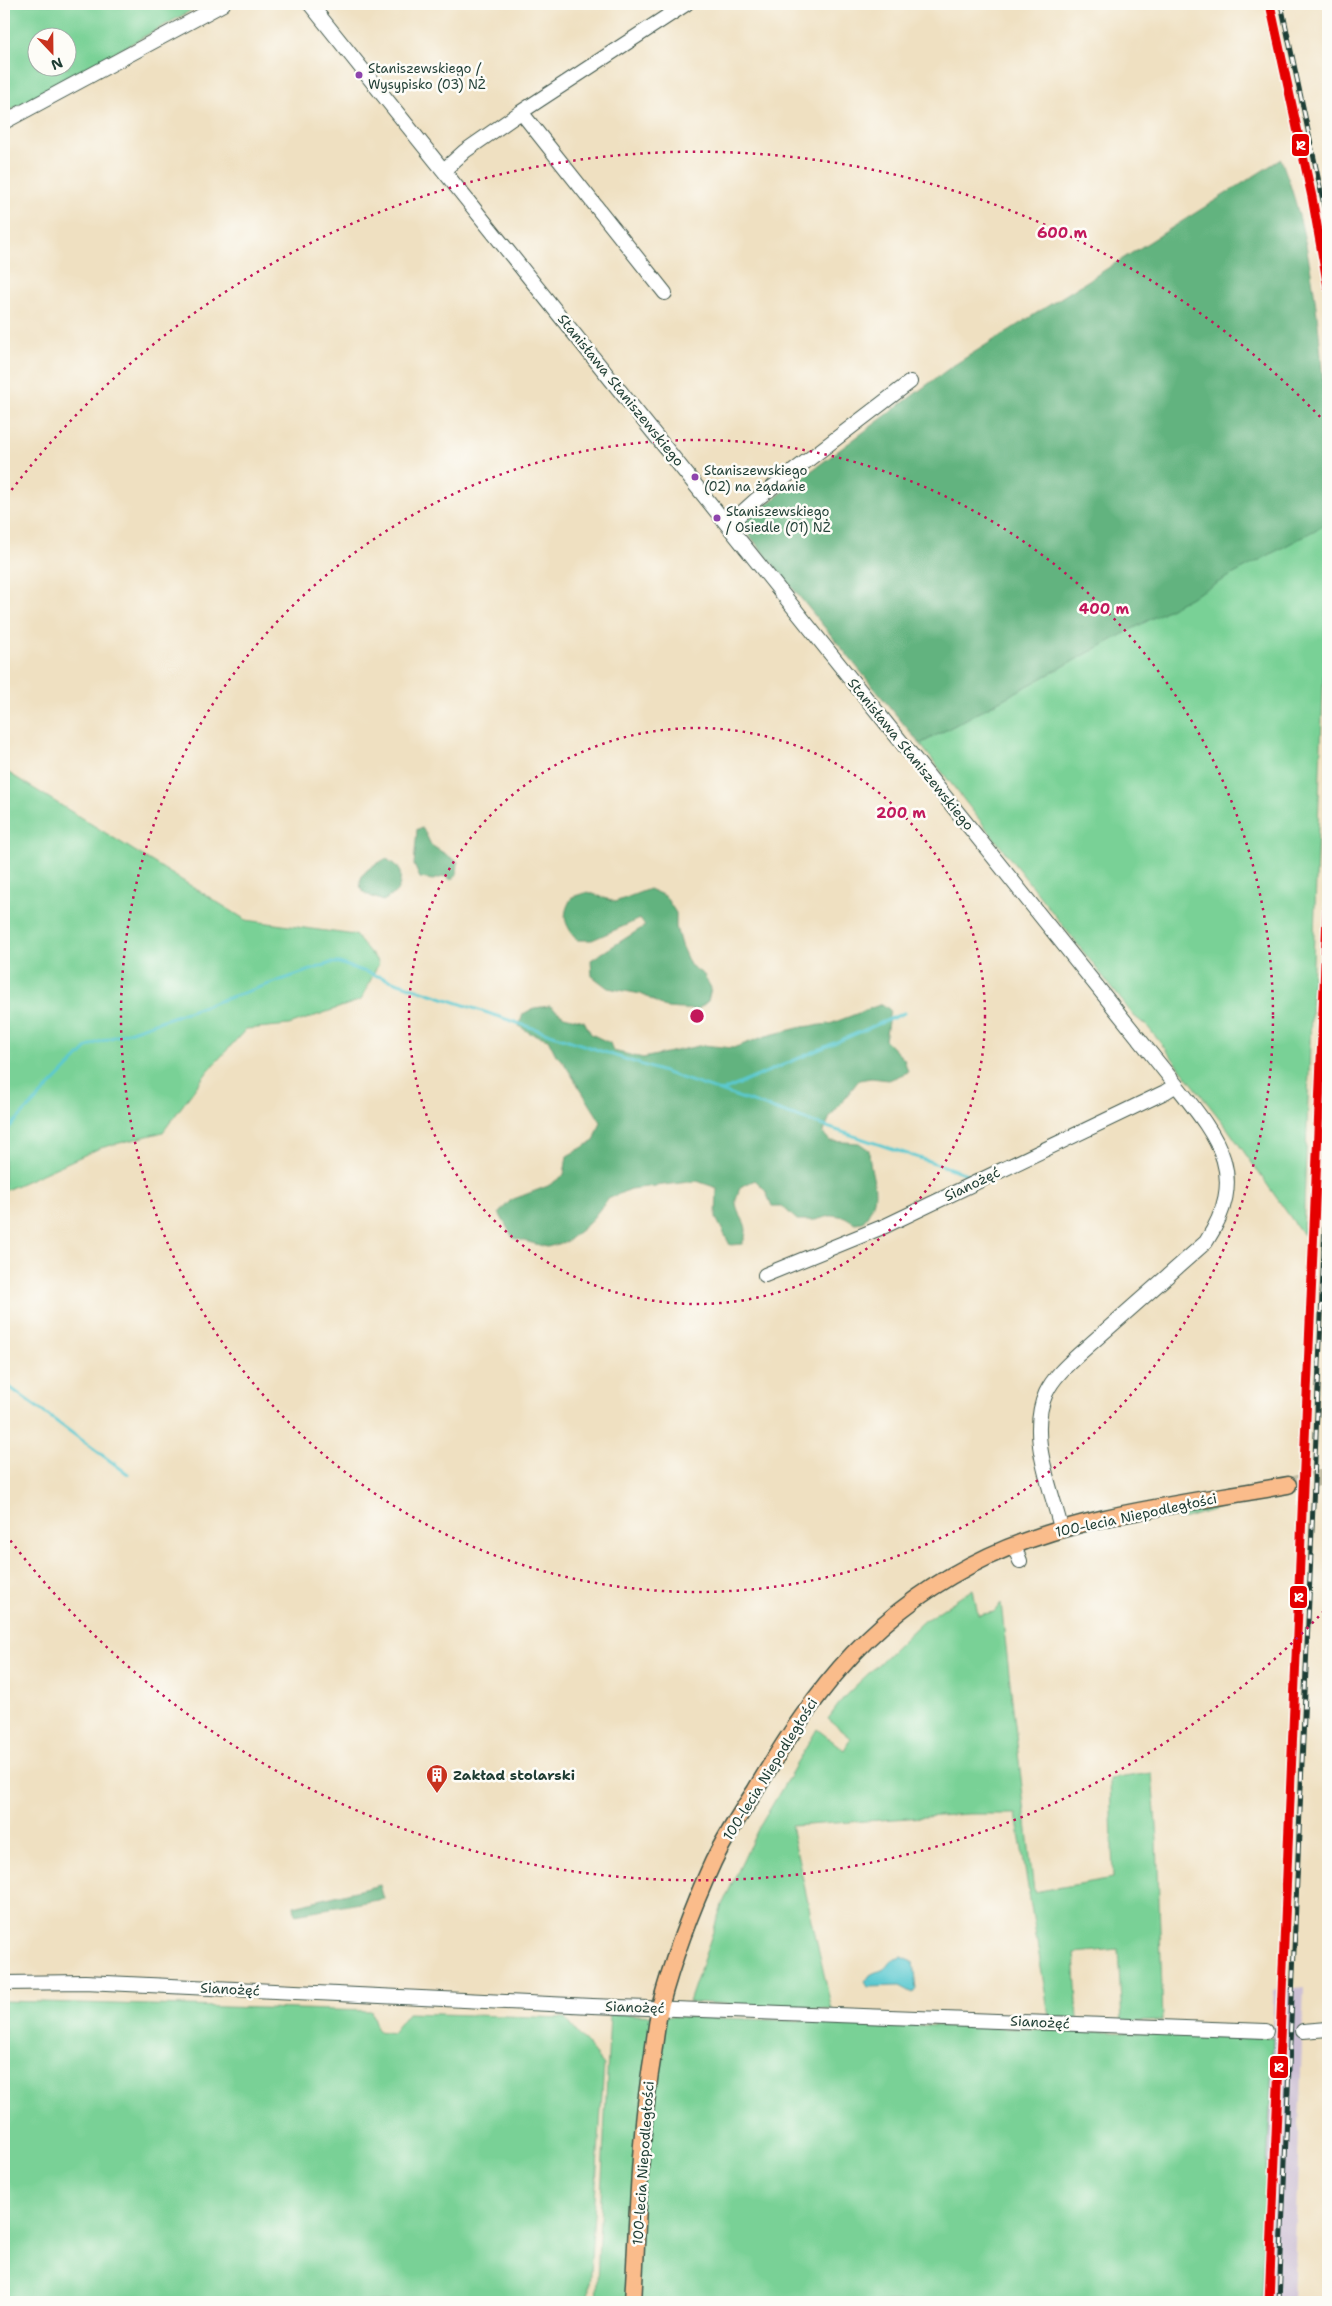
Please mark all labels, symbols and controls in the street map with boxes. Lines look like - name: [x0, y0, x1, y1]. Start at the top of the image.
- north arrow: [28, 28, 78, 78]
- text: N: [48, 54, 65, 74]
- place label: Staniszewskiego / Wysypisko (03) NŻ: [368, 60, 486, 93]
- marker: Staniszewskiego / Wysypisko (03) NŻ: [354, 70, 364, 80]
- line badge: R: [1291, 133, 1310, 157]
- text: R: [1296, 136, 1307, 154]
- text: 600 m: [1037, 223, 1087, 243]
- street label: Stanisława Staniszewskiego: [554, 310, 688, 470]
- place label: Staniszewskiego (02) na żądanie: [704, 462, 808, 495]
- marker: Staniszewskiego (02) na żądanie: [690, 472, 700, 482]
- place label: Staniszewskiego / Osiedle (01) NŻ: [726, 503, 831, 536]
- marker: Staniszewskiego / Osiedle (01) NŻ: [712, 513, 722, 523]
- text: 400 m: [1079, 599, 1129, 619]
- street label: Stanisława Staniszewskiego: [844, 674, 978, 834]
- text: 200 m: [876, 803, 926, 823]
- centre of rings: [688, 1007, 706, 1025]
- street label: Sianożęć: [941, 1163, 1003, 1205]
- street label: 100-lecia Niepodległości: [1054, 1489, 1218, 1541]
- line badge: R: [1289, 1585, 1308, 1609]
- text: R: [1294, 1588, 1305, 1606]
- street label: 100-lecia Niepodległości: [719, 1694, 821, 1844]
- building icon: Zakład stolarski: [425, 1763, 449, 1794]
- place label: Zakład stolarski: [453, 1766, 575, 1784]
- street label: Sianożęć: [200, 1978, 260, 2000]
- street label: Sianożęć: [605, 1997, 665, 2017]
- street label: Sianożęć: [1010, 2011, 1070, 2033]
- line badge: R: [1269, 2055, 1289, 2079]
- text: R: [1274, 2058, 1285, 2076]
- street label: 100-lecia Niepodległości: [628, 2080, 658, 2246]

